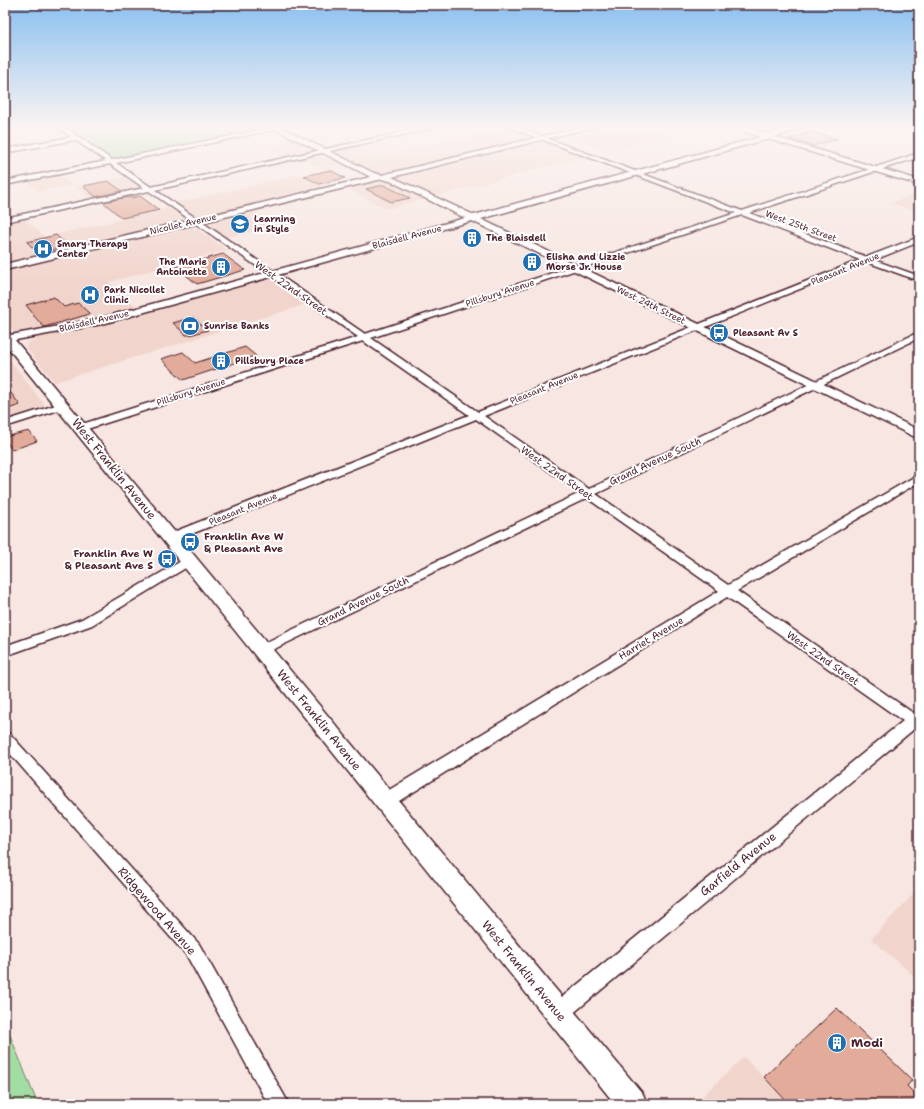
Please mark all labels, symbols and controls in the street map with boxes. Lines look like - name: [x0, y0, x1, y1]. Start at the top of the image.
- street label: West 25th Street: [764, 208, 838, 245]
- street label: Nicollet Avenue: [148, 210, 218, 238]
- school or university icon: Learning in Style: [229, 213, 251, 235]
- place label: Learning in Style: [254, 213, 295, 235]
- street label: Blaisdell Avenue: [371, 222, 443, 252]
- building icon: The Blaisdell: [461, 227, 483, 249]
- place label: The Blaisdell: [486, 232, 546, 244]
- hospital icon: Smary Therapy Center: [32, 238, 54, 260]
- place label: Smary Therapy Center: [57, 238, 128, 260]
- street label: Pleasant Avenue: [809, 250, 881, 288]
- building icon: Elisha and Lizzie Morse Jr. House: [521, 251, 543, 273]
- place label: Elisha and Lizzie Morse Jr. House: [546, 251, 626, 273]
- place label: The Marie Antoinette: [156, 256, 208, 278]
- building icon: The Marie Antoinette: [210, 256, 232, 278]
- street label: West 22nd Street: [252, 258, 330, 318]
- street label: Pillsbury Avenue: [464, 276, 536, 310]
- street label: West 24th Street: [614, 283, 688, 327]
- hospital icon: Park Nicollet Clinic: [79, 284, 101, 306]
- place label: Park Nicollet Clinic: [104, 284, 166, 306]
- street label: Blaisdell Avenue: [58, 307, 130, 335]
- bank icon: Sunrise Banks: [179, 315, 201, 337]
- place label: Sunrise Banks: [204, 320, 270, 332]
- bus stop icon: Pleasant Av S: [708, 322, 730, 344]
- place label: Pleasant Av S: [733, 327, 798, 339]
- building icon: Pillsbury Place: [210, 350, 232, 372]
- place label: Pillsbury Place: [235, 355, 305, 367]
- street label: Pleasant Avenue: [508, 369, 580, 407]
- street label: Pillsbury Avenue: [155, 375, 227, 409]
- street label: West Franklin Avenue: [68, 415, 160, 523]
- street label: Grand Avenue South: [607, 434, 703, 488]
- street label: West 22nd Street: [518, 443, 596, 503]
- street label: Pleasant Avenue: [207, 490, 279, 528]
- place label: Franklin Ave W & Pleasant Ave: [204, 530, 284, 555]
- bus stop icon: Franklin Ave W & Pleasant Ave: [179, 531, 201, 553]
- place label: Franklin Ave W & Pleasant Ave S: [65, 547, 153, 572]
- bus stop icon: Franklin Ave W & Pleasant Ave S: [156, 548, 178, 570]
- street label: Grand Avenue South: [315, 573, 411, 629]
- street label: Harriet Avenue: [616, 613, 686, 662]
- street label: West 22nd Street: [784, 628, 862, 688]
- street label: West Franklin Avenue: [273, 666, 365, 774]
- street label: Garfield Avenue: [697, 828, 780, 900]
- street label: Ridgewood Avenue: [114, 864, 200, 959]
- street label: West Franklin Avenue: [478, 917, 570, 1025]
- building icon: Modi: [826, 1032, 848, 1054]
- place label: Modi: [851, 1035, 883, 1051]

